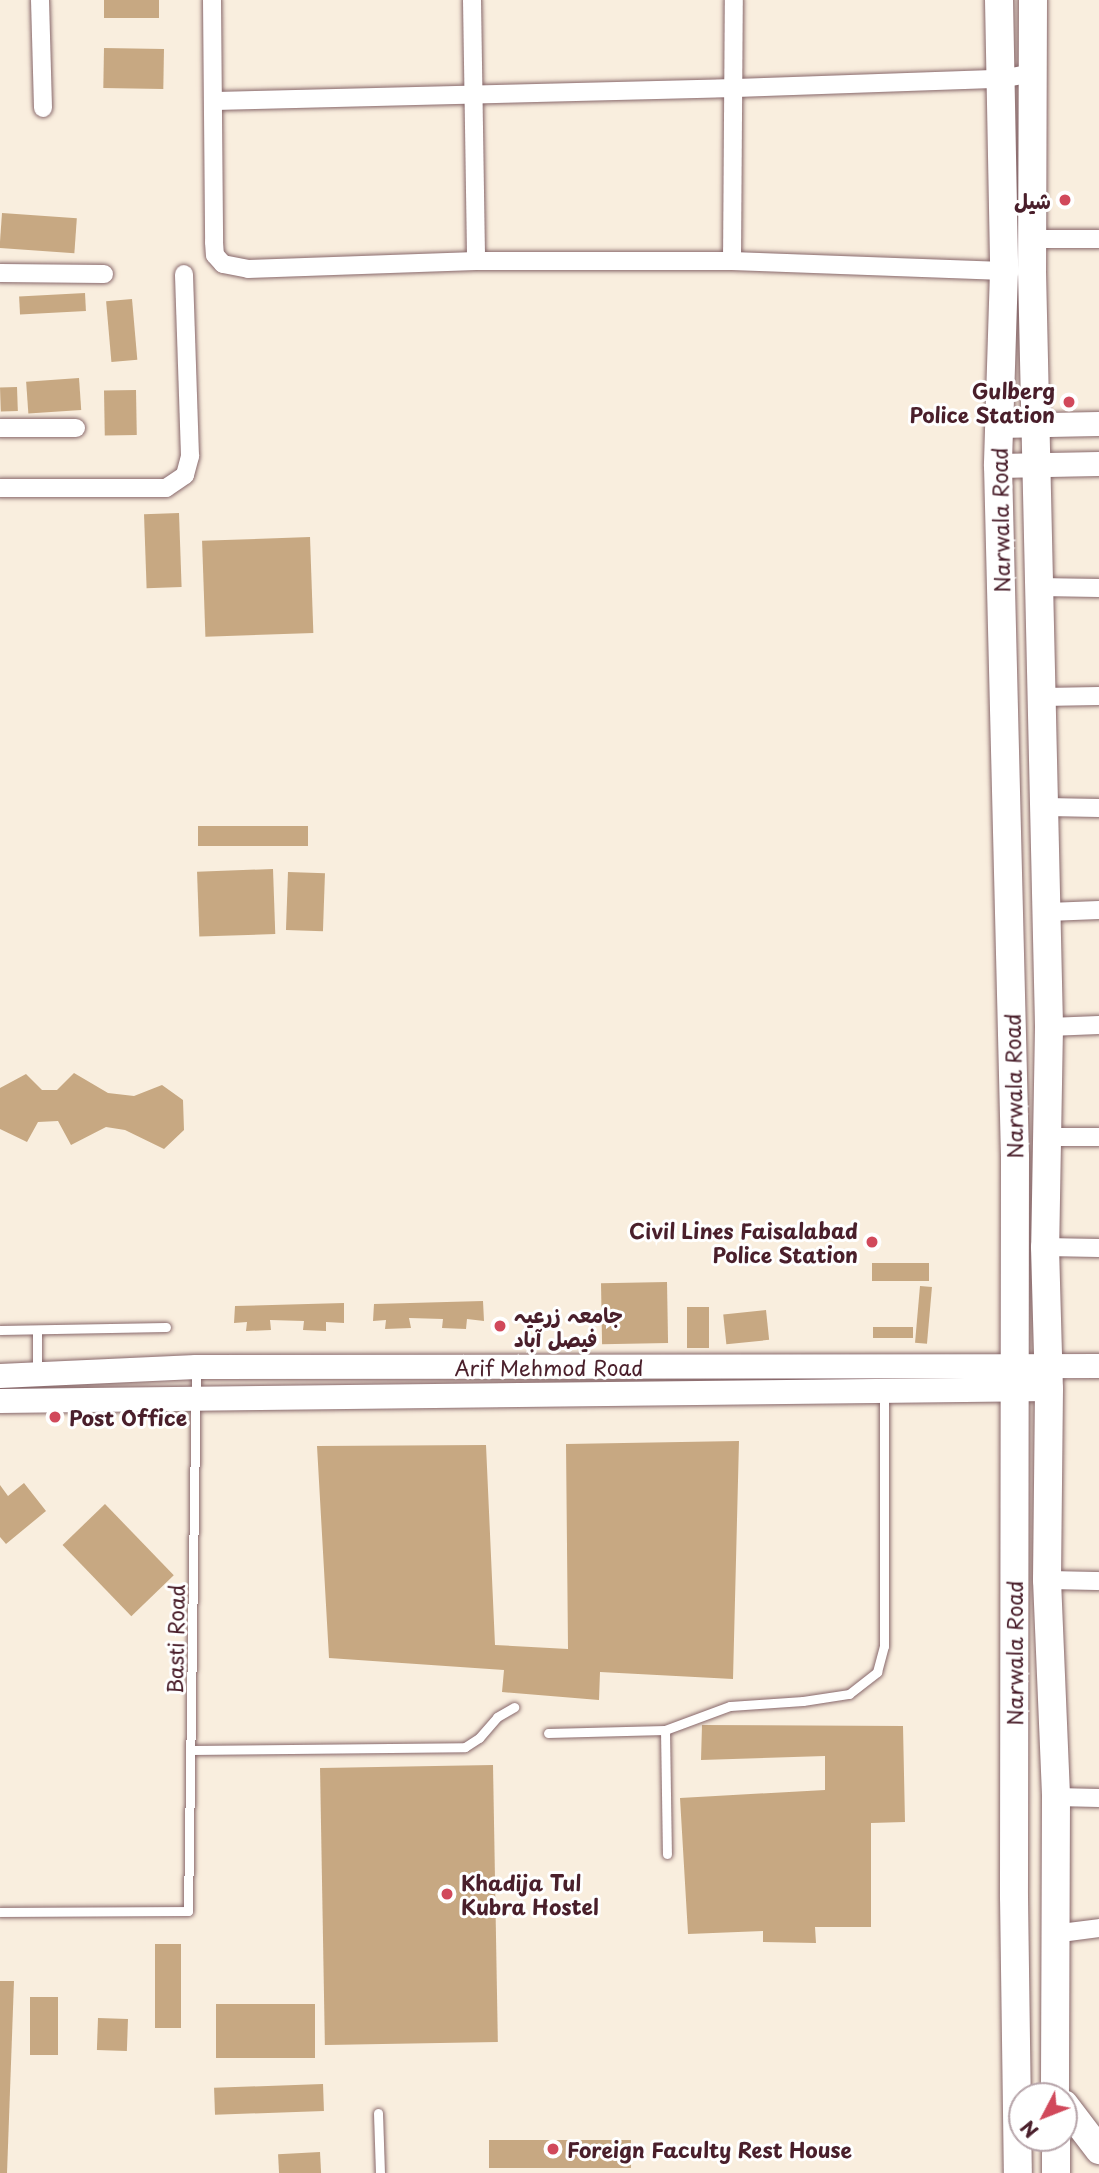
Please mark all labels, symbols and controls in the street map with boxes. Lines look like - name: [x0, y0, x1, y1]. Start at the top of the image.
- place label: شیل: [1014, 187, 1051, 213]
- marker: شیل: [1057, 192, 1073, 208]
- place label: Gulberg Police Station: [908, 377, 1055, 427]
- marker: Gulberg Police Station: [1061, 394, 1077, 410]
- street label: Narwala Road: [986, 447, 1014, 593]
- street label: Narwala Road: [999, 1013, 1027, 1159]
- place label: Civil Lines Faisalabad Police Station: [627, 1217, 858, 1267]
- marker: Civil Lines Faisalabad Police Station: [864, 1234, 880, 1250]
- place label: جامعہ زرعیہ فیصل آباد: [514, 1301, 623, 1351]
- marker: جامعہ زرعیہ فیصل آباد: [492, 1318, 508, 1334]
- street label: Arif Mehmod Road: [454, 1354, 644, 1380]
- place label: Post Office: [69, 1404, 186, 1430]
- marker: Post Office: [47, 1409, 63, 1425]
- street label: Narwala Road: [1001, 1580, 1027, 1726]
- street label: Basti Road: [161, 1584, 189, 1694]
- place label: Khadija Tul Kubra Hostel: [461, 1869, 600, 1919]
- marker: Khadija Tul Kubra Hostel: [439, 1886, 455, 1902]
- north arrow: [1008, 2082, 1078, 2152]
- text: N: [1013, 2115, 1044, 2145]
- place label: Foreign Faculty Rest House: [567, 2136, 855, 2162]
- marker: Foreign Faculty Rest House: [545, 2141, 561, 2157]

